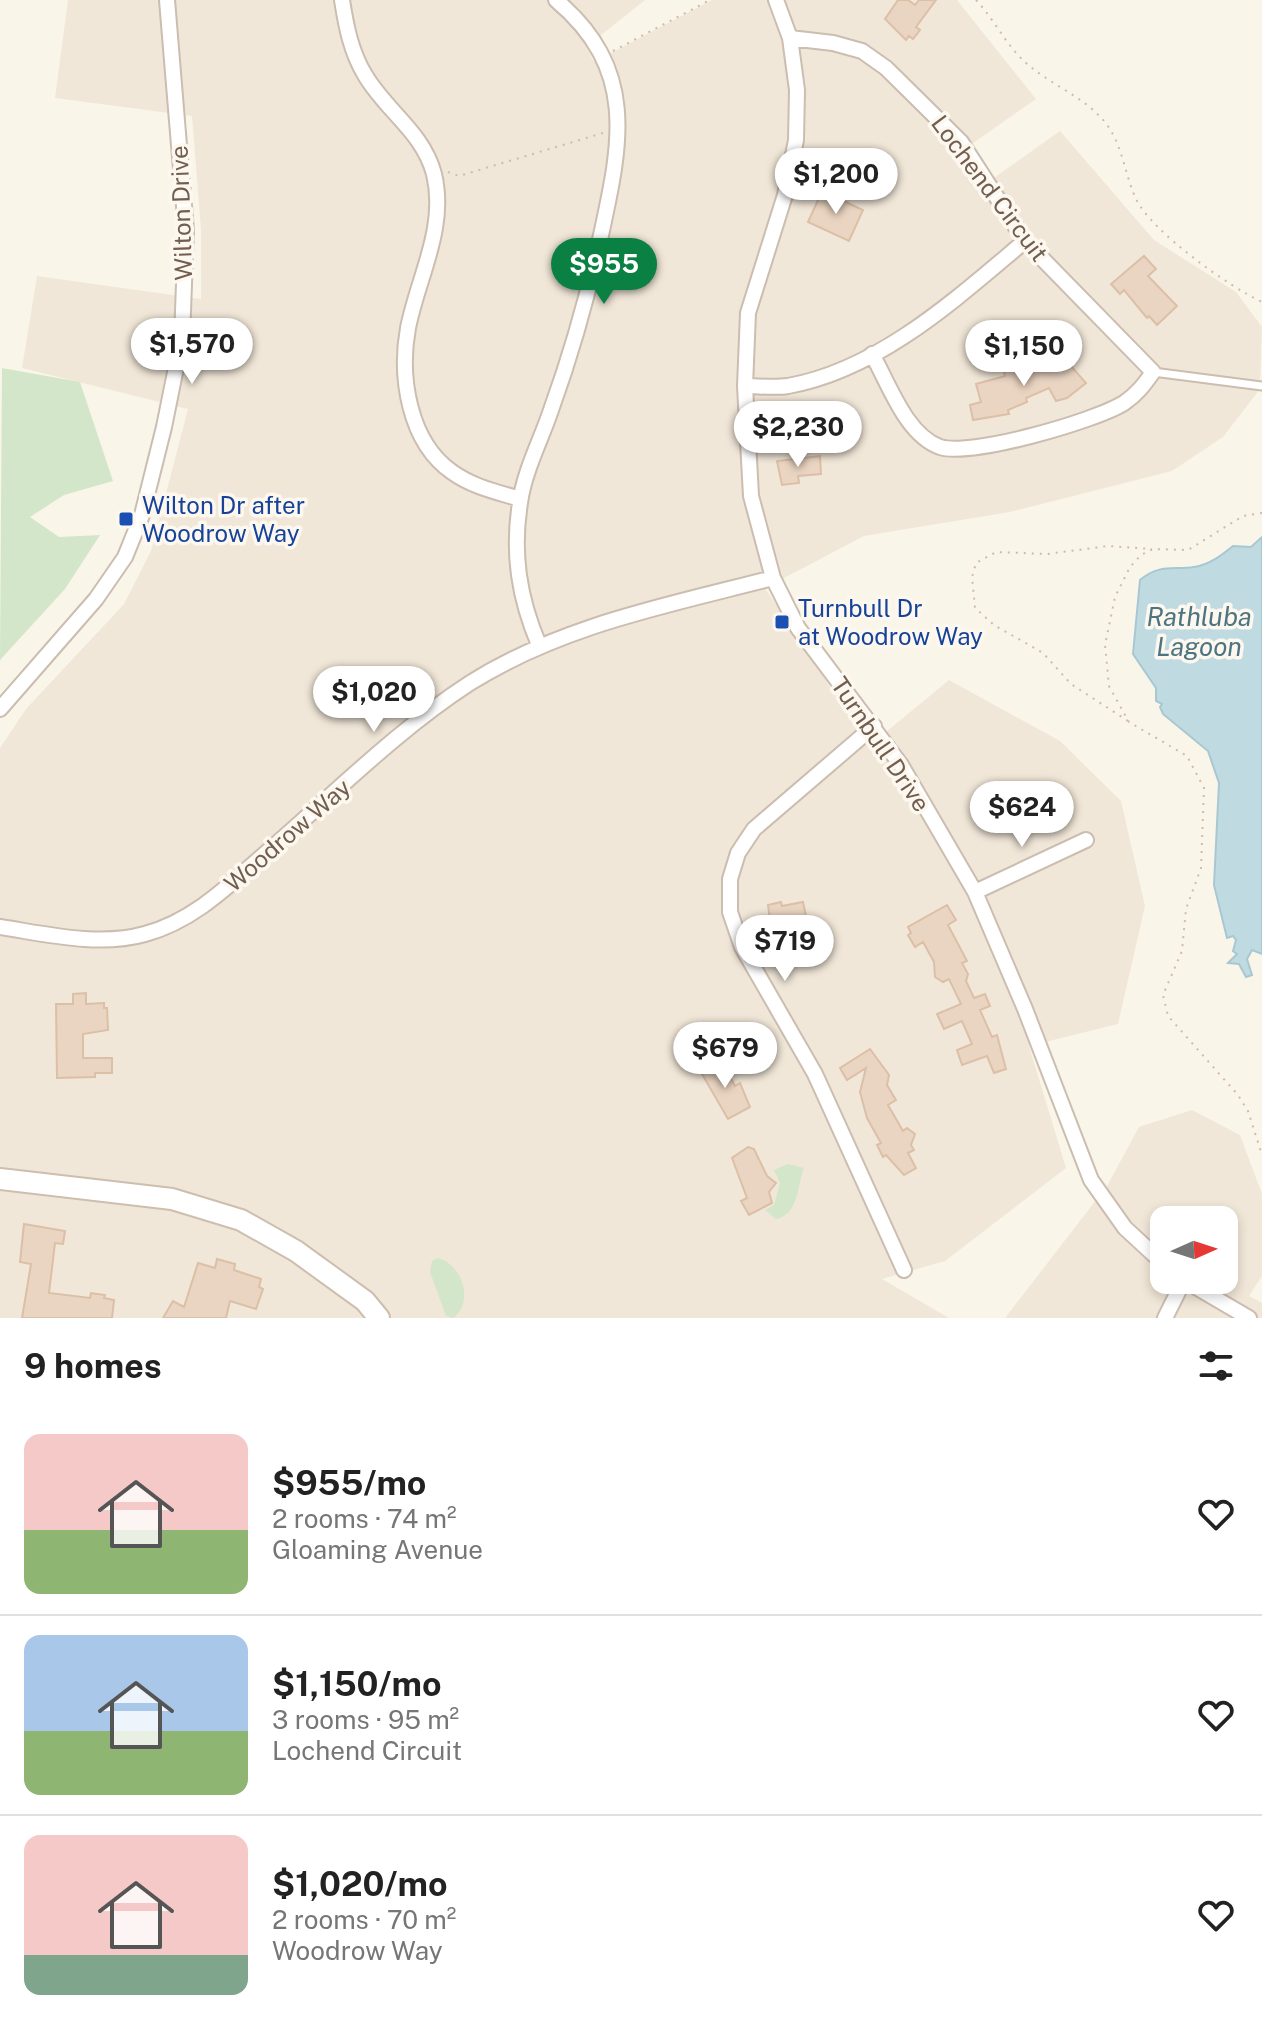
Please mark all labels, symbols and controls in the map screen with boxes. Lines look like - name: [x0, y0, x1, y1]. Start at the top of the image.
- street label: Lochend Circuit: [926, 110, 1054, 266]
- street label: Wilton Drive: [165, 145, 197, 281]
- pin: $1,200: [771, 148, 901, 216]
- text: $1,200: [793, 158, 879, 189]
- pin: $955: [557, 238, 651, 306]
- text: $955: [569, 248, 639, 279]
- pin: $1,570: [127, 318, 257, 386]
- pin: $1,150: [959, 320, 1089, 388]
- text: $1,570: [149, 328, 235, 359]
- text: $1,150: [983, 330, 1065, 361]
- pin: $2,230: [733, 401, 863, 469]
- text: $2,230: [752, 411, 844, 442]
- place label: Wilton Dr after Woodrow Way: [142, 491, 305, 547]
- marker: Wilton Dr after Woodrow Way: [117, 510, 135, 528]
- place label: Turnbull Dr at Woodrow Way: [798, 594, 983, 650]
- water label: Rathluba Lagoon: [1146, 601, 1252, 662]
- marker: Turnbull Dr at Woodrow Way: [773, 613, 791, 631]
- pin: $1,020: [309, 666, 439, 734]
- street label: Turnbull Drive: [826, 671, 936, 817]
- text: $1,020: [331, 676, 417, 707]
- street label: Woodrow Way: [218, 773, 356, 897]
- pin: $624: [975, 781, 1069, 849]
- text: $624: [988, 791, 1056, 822]
- pin: $719: [738, 915, 832, 983]
- text: $719: [754, 925, 816, 956]
- pin: $679: [678, 1022, 772, 1090]
- text: $679: [691, 1032, 759, 1063]
- north arrow: [1150, 1206, 1238, 1294]
- map controls: [1150, 1206, 1238, 1294]
- icon: filters: [1194, 1344, 1238, 1388]
- text: 9 homes: [24, 1346, 162, 1386]
- text: $955/mo: [272, 1463, 426, 1503]
- icon: home: [88, 1466, 184, 1562]
- icon: heart: [1194, 1492, 1238, 1536]
- text: 2 rooms · 74 m²: [272, 1503, 457, 1534]
- text: Gloaming Avenue: [272, 1534, 483, 1565]
- text: $1,150/mo: [272, 1664, 442, 1704]
- icon: home: [88, 1667, 184, 1763]
- icon: heart: [1194, 1693, 1238, 1737]
- text: 3 rooms · 95 m²: [272, 1704, 459, 1735]
- text: Lochend Circuit: [272, 1735, 462, 1766]
- text: $1,020/mo: [272, 1864, 448, 1904]
- icon: home: [88, 1867, 184, 1963]
- icon: heart: [1194, 1893, 1238, 1937]
- text: 2 rooms · 70 m²: [272, 1904, 456, 1935]
- text: Woodrow Way: [272, 1935, 443, 1966]

